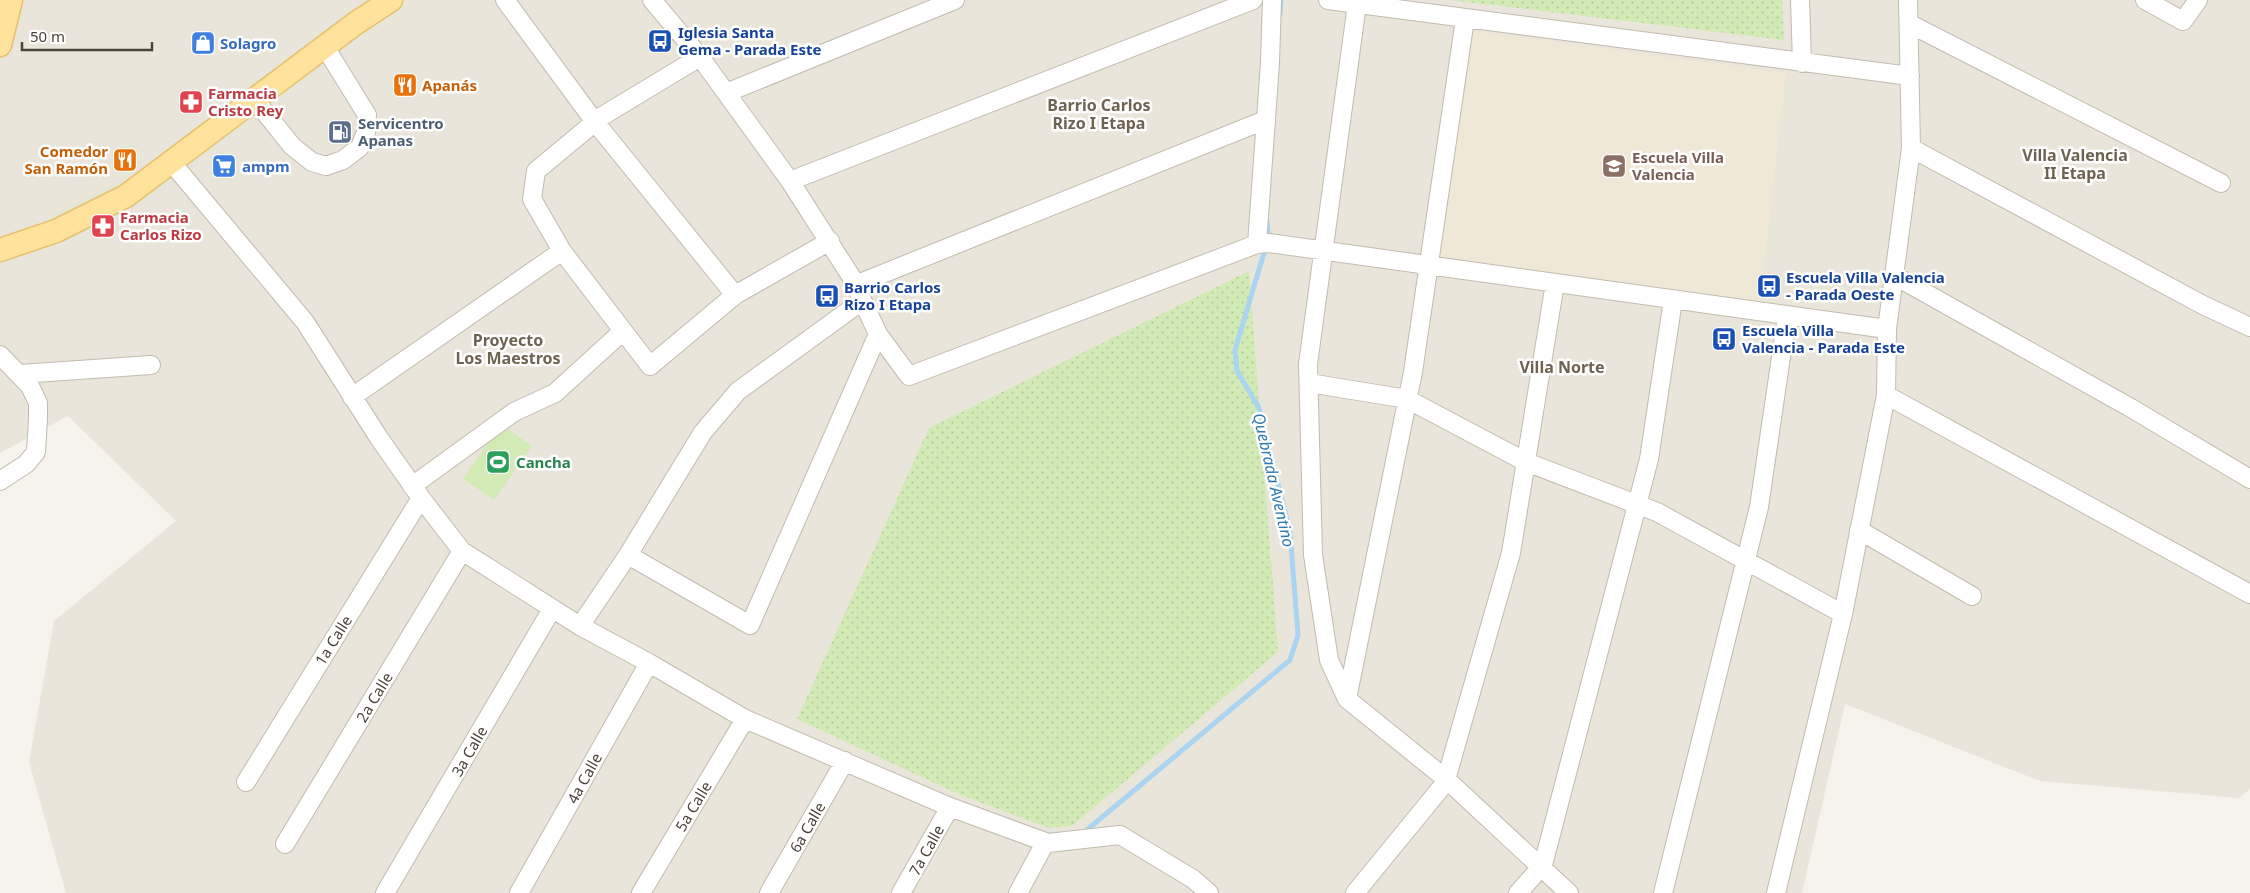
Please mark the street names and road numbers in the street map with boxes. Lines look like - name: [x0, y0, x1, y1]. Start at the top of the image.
- street label: 1a Calle: [310, 611, 356, 669]
- street label: 2a Calle: [351, 668, 397, 726]
- street label: 3a Calle: [447, 722, 491, 780]
- street label: 4a Calle: [562, 749, 606, 807]
- street label: 5a Calle: [670, 777, 716, 835]
- street label: 6a Calle: [785, 798, 829, 856]
- street label: 7a Calle: [904, 821, 948, 879]

